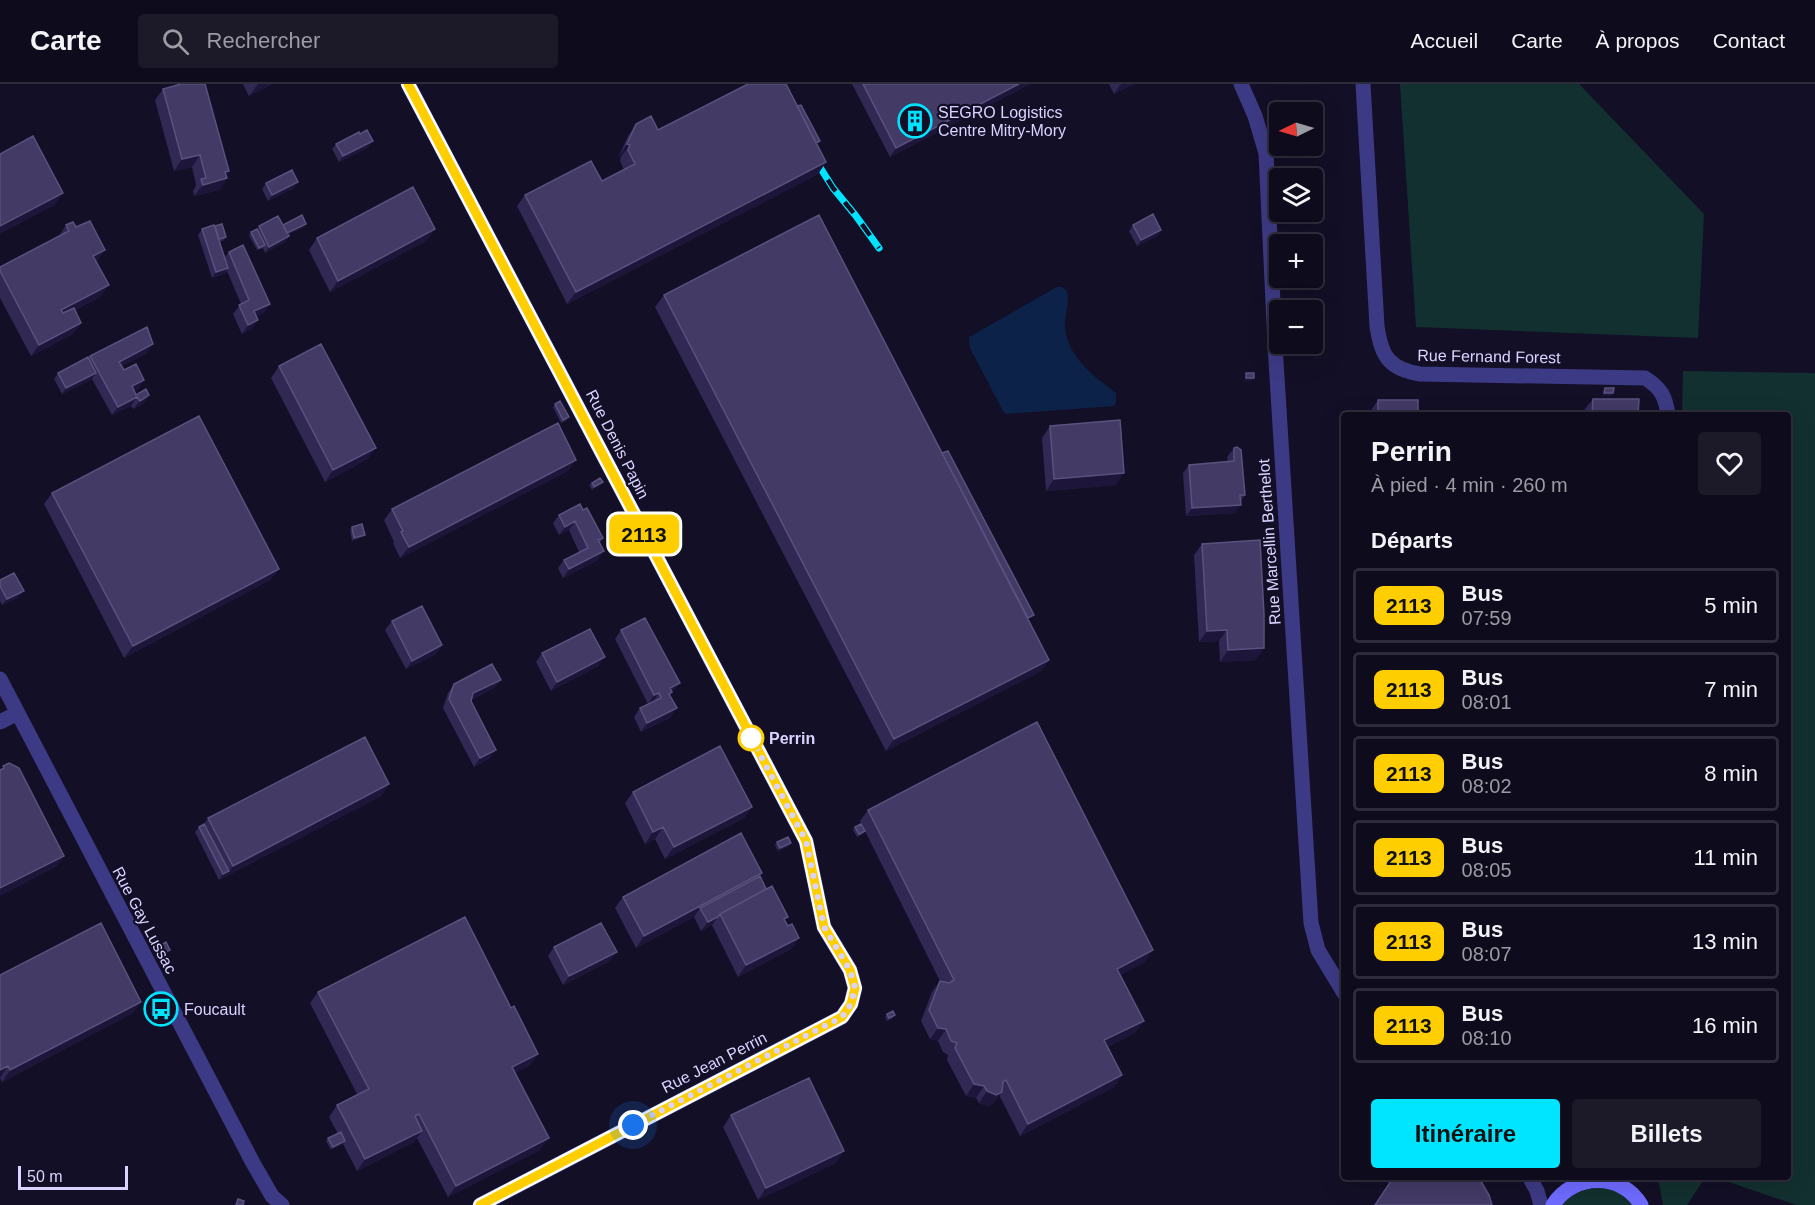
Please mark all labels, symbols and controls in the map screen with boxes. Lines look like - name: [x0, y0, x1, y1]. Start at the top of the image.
- search box: [138, 14, 558, 68]
- text: Carte: [30, 25, 102, 56]
- icon: search: [159, 25, 192, 58]
- text: Rechercher: [207, 28, 320, 53]
- text: Accueil: [1411, 29, 1478, 52]
- text: Carte: [1511, 29, 1563, 52]
- text: À propos: [1596, 29, 1680, 52]
- text: Contact: [1713, 29, 1785, 52]
- north arrow: [1269, 102, 1323, 156]
- map controls: [1269, 102, 1323, 354]
- building icon: SEGRO Logistics Centre Mitry-Mory: [897, 103, 933, 139]
- place label: SEGRO Logistics Centre Mitry-Mory: [938, 104, 1066, 139]
- button: layers: [1269, 168, 1323, 222]
- button: +: [1269, 234, 1323, 288]
- button: −: [1269, 300, 1323, 354]
- street label: Rue Fernand Forest: [1417, 347, 1561, 366]
- street label: Rue Denis Papin: [583, 387, 652, 502]
- button: heart: [1698, 432, 1761, 495]
- text: Perrin: [1371, 436, 1452, 467]
- street label: Rue Marcellin Berthelot: [1255, 458, 1284, 626]
- text: À pied · 4 min · 260 m: [1371, 474, 1568, 496]
- line badge: 2113: [602, 514, 686, 554]
- text: 2113: [621, 523, 667, 546]
- text: Départs: [1371, 528, 1453, 553]
- text: Bus: [1462, 581, 1503, 606]
- text: 5 min: [1704, 593, 1758, 618]
- text: 2113: [1386, 594, 1432, 617]
- text: 07:59: [1462, 607, 1512, 629]
- text: Bus: [1462, 665, 1503, 690]
- text: 7 min: [1704, 677, 1758, 702]
- text: 2113: [1386, 678, 1432, 701]
- text: 08:01: [1462, 691, 1512, 713]
- marker: Perrin: [738, 725, 764, 751]
- place label: Perrin: [769, 730, 815, 747]
- text: Bus: [1462, 749, 1503, 774]
- text: 8 min: [1704, 761, 1758, 786]
- text: 2113: [1386, 762, 1432, 785]
- text: 08:02: [1462, 775, 1512, 797]
- text: Bus: [1462, 833, 1503, 858]
- text: 11 min: [1694, 845, 1758, 870]
- text: 2113: [1386, 846, 1432, 869]
- text: 08:05: [1462, 859, 1512, 881]
- street label: Rue Gay Lussac: [109, 864, 180, 976]
- text: Bus: [1462, 917, 1503, 942]
- text: 13 min: [1692, 929, 1758, 954]
- text: 2113: [1386, 930, 1432, 953]
- text: 08:07: [1462, 943, 1512, 965]
- bus stop icon: Foucault: [143, 991, 179, 1027]
- place label: Foucault: [184, 1001, 246, 1018]
- text: Bus: [1462, 1001, 1503, 1026]
- text: 16 min: [1692, 1013, 1758, 1038]
- text: 2113: [1386, 1014, 1432, 1037]
- text: 08:10: [1462, 1027, 1512, 1049]
- street label: Rue Jean Perrin: [659, 1029, 770, 1096]
- button: Itinéraire: [1371, 1099, 1560, 1168]
- button: Billets: [1572, 1099, 1761, 1168]
- your location: [618, 1110, 648, 1140]
- scale bar: [18, 1163, 128, 1190]
- text: 50 m: [27, 1168, 63, 1185]

